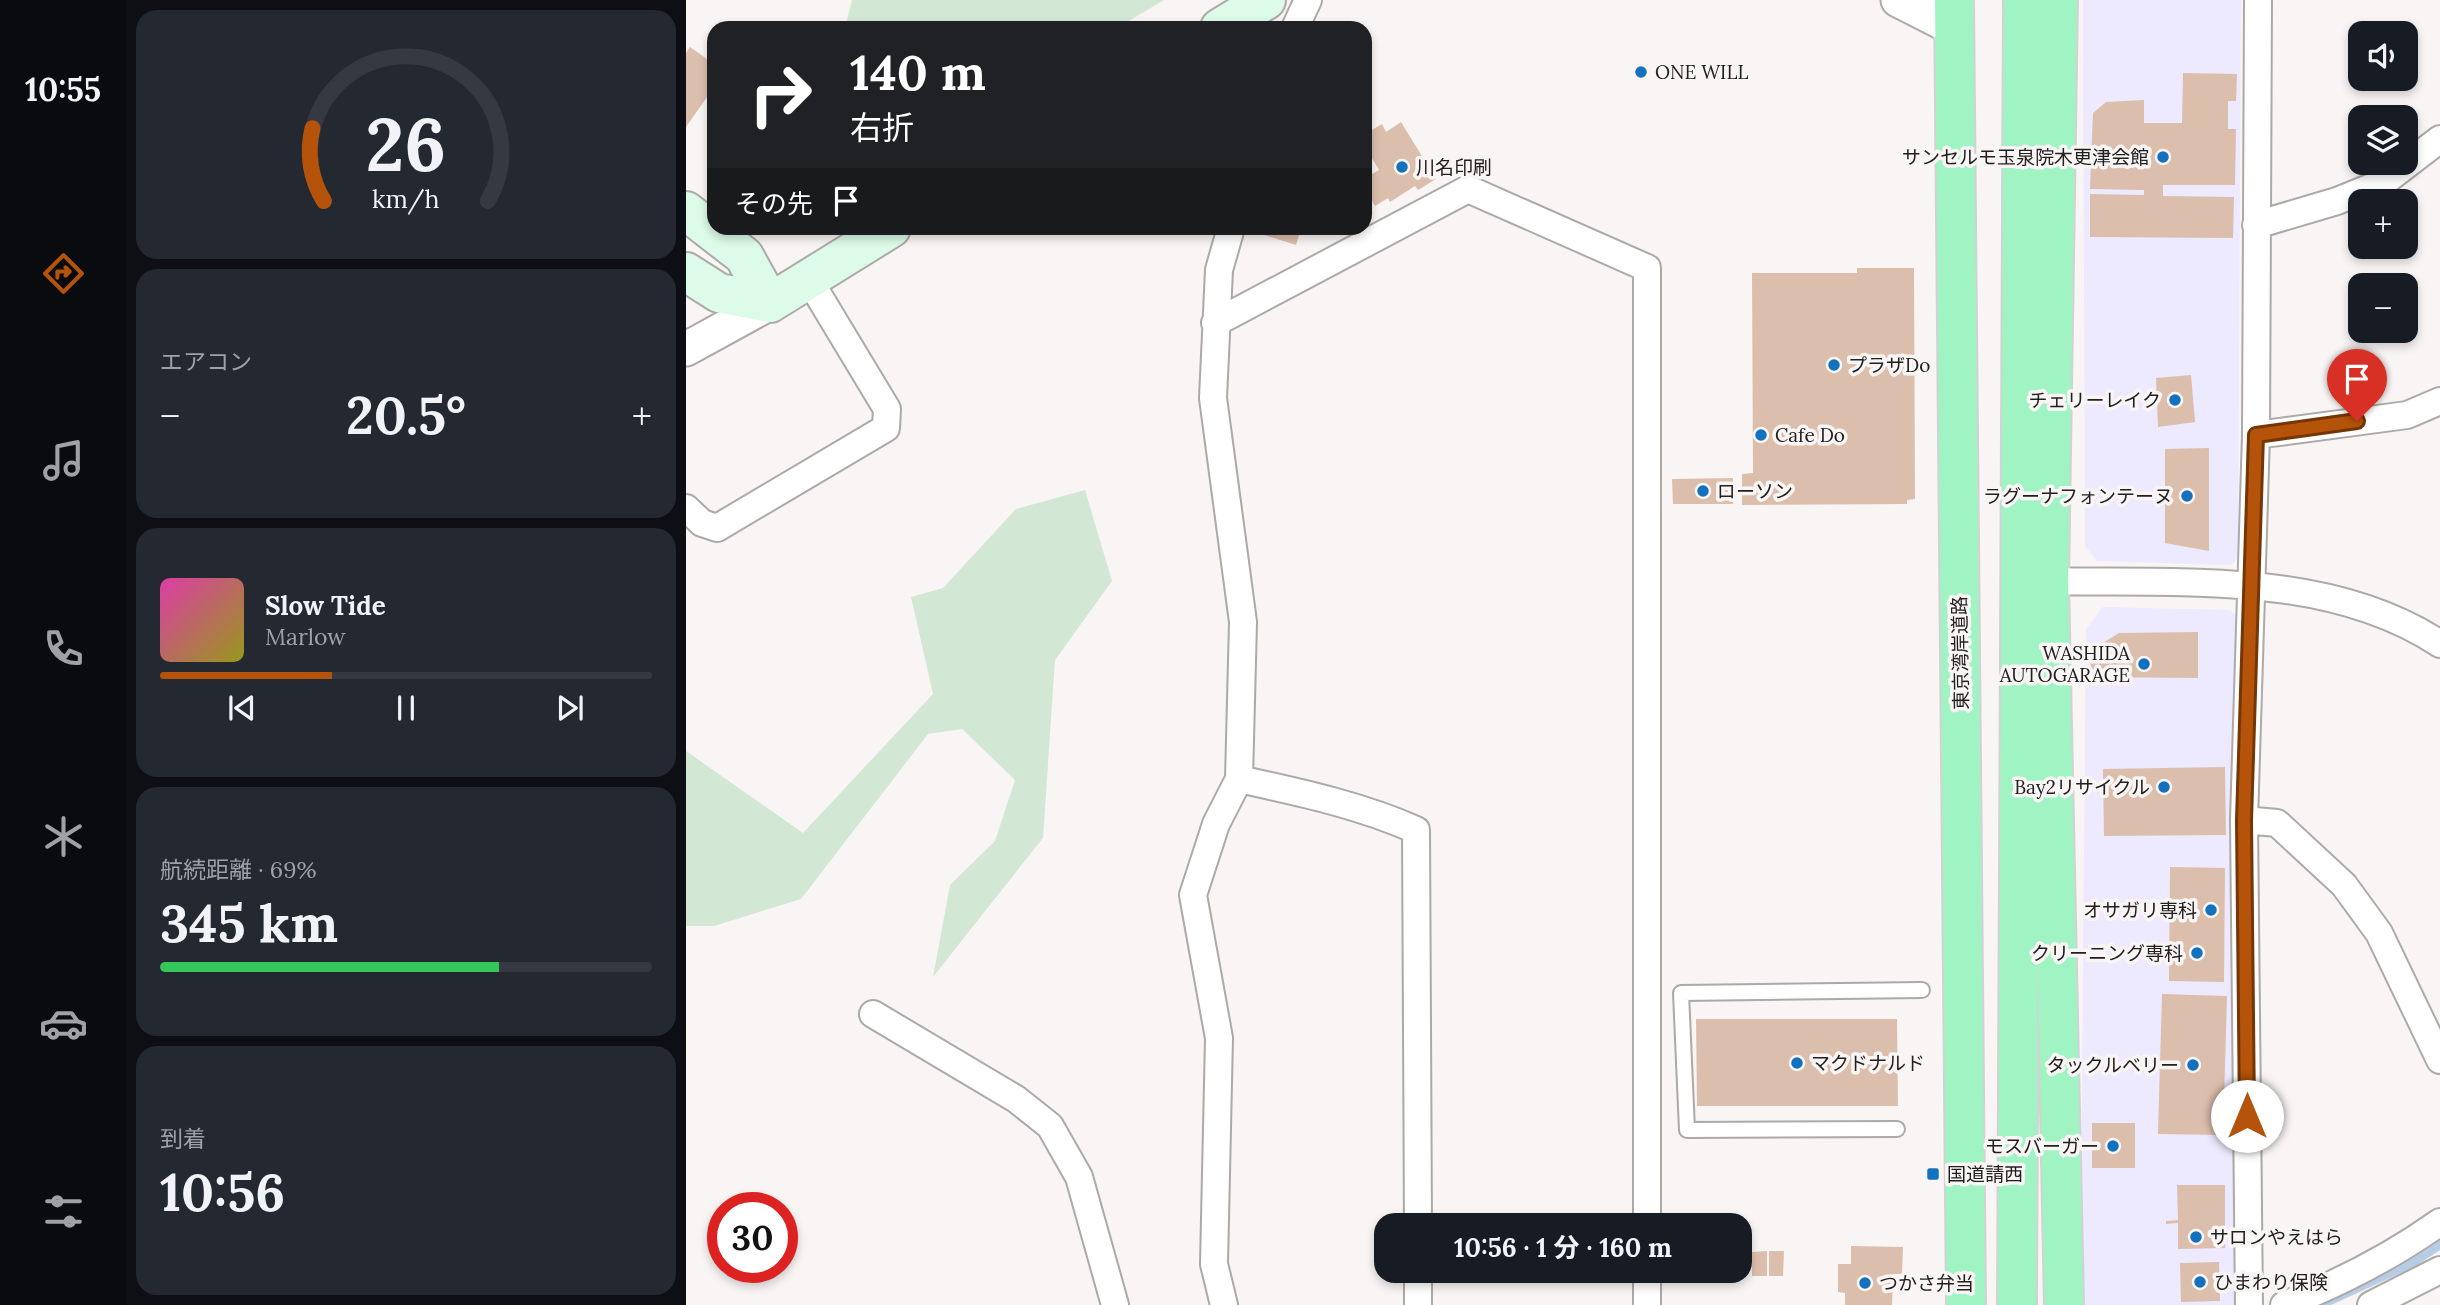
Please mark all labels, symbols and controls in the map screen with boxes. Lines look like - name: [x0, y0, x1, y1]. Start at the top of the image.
- map controls: [2348, 21, 2418, 343]
- button: sound: [2348, 21, 2418, 91]
- text: 140 m: [850, 41, 986, 103]
- icon: right: [735, 49, 826, 140]
- place label: ONE WILL: [1655, 60, 1748, 84]
- marker: ONE WILL: [1633, 64, 1649, 80]
- text: 10:55: [25, 69, 101, 110]
- text: 26: [366, 98, 446, 191]
- button: layers: [2348, 105, 2418, 175]
- text: 右折: [850, 107, 914, 148]
- place label: サンセルモ玉泉院木更津会館: [1902, 145, 2149, 169]
- marker: サンセルモ玉泉院木更津会館: [2155, 149, 2171, 165]
- place label: 川名印刷: [1416, 155, 1492, 179]
- marker: 川名印刷: [1394, 159, 1410, 175]
- text: km/h: [372, 182, 440, 214]
- icon: arrive: [827, 182, 865, 220]
- text: その先: [735, 187, 813, 220]
- button: +: [2348, 189, 2418, 259]
- icon: directions: [39, 249, 88, 298]
- button: −: [2348, 273, 2418, 343]
- text: エアコン: [160, 347, 252, 376]
- pin: [2327, 349, 2387, 421]
- place label: プラザDo: [1848, 353, 1930, 377]
- marker: プラザDo: [1826, 357, 1842, 373]
- icon: arrive: [2338, 360, 2376, 398]
- text: 20.5°: [346, 382, 466, 448]
- place label: チェリーレイク: [2028, 388, 2161, 412]
- text: −: [160, 392, 180, 440]
- text: +: [632, 392, 652, 440]
- marker: チェリーレイク: [2167, 392, 2183, 408]
- place label: Cafe Do: [1775, 423, 1845, 447]
- marker: Cafe Do: [1753, 427, 1769, 443]
- icon: music: [39, 436, 88, 485]
- place label: ローソン: [1717, 479, 1793, 503]
- marker: ローソン: [1695, 483, 1711, 499]
- place label: ラグーナフォンテーヌ: [1983, 484, 2173, 508]
- marker: ラグーナフォンテーヌ: [2179, 488, 2195, 504]
- text: Slow Tide: [265, 589, 386, 622]
- street label: 東京湾岸道路: [1947, 596, 1973, 710]
- text: Marlow: [265, 622, 346, 651]
- icon: phone: [39, 624, 88, 673]
- place label: WASHIDA AUTOGARAGE: [1999, 641, 2131, 687]
- marker: WASHIDA AUTOGARAGE: [2136, 656, 2152, 672]
- icon: previous: [223, 689, 261, 727]
- icon: pause: [387, 689, 425, 727]
- icon: next: [551, 689, 589, 727]
- place label: Bay2リサイクル: [2014, 775, 2150, 799]
- marker: Bay2リサイクル: [2156, 779, 2172, 795]
- icon: climate: [39, 812, 88, 861]
- text: 航続距離 · 69%: [160, 855, 316, 884]
- text: 345 km: [160, 890, 338, 956]
- place label: オサガリ専科: [2083, 898, 2197, 922]
- marker: オサガリ専科: [2203, 902, 2219, 918]
- place label: クリーニング専科: [2031, 941, 2183, 965]
- marker: クリーニング専科: [2189, 945, 2205, 961]
- icon: car: [39, 999, 88, 1048]
- place label: マクドナルド: [1811, 1051, 1925, 1075]
- place label: タックルベリー: [2047, 1053, 2179, 1077]
- marker: マクドナルド: [1789, 1055, 1805, 1071]
- marker: タックルベリー: [2185, 1057, 2201, 1073]
- position arrow: [2210, 1079, 2284, 1153]
- text: 到着: [160, 1124, 206, 1153]
- place label: モスバーガー: [1985, 1134, 2099, 1158]
- marker: モスバーガー: [2105, 1138, 2121, 1154]
- text: 10:56: [160, 1159, 285, 1225]
- place label: 国道請西: [1947, 1162, 2023, 1186]
- marker: 国道請西: [1925, 1166, 1941, 1182]
- icon: filters: [39, 1187, 88, 1236]
- speed limit sign: 30: [707, 1192, 798, 1283]
- place label: サロンやえはら: [2210, 1225, 2343, 1249]
- marker: サロンやえはら: [2188, 1229, 2204, 1245]
- text: 10:56 · 1 分 · 160 m: [1454, 1231, 1672, 1264]
- place label: ひまわり保険: [2214, 1270, 2328, 1294]
- place label: つかさ弁当: [1879, 1271, 1974, 1295]
- marker: ひまわり保険: [2192, 1274, 2208, 1290]
- marker: つかさ弁当: [1857, 1275, 1873, 1291]

